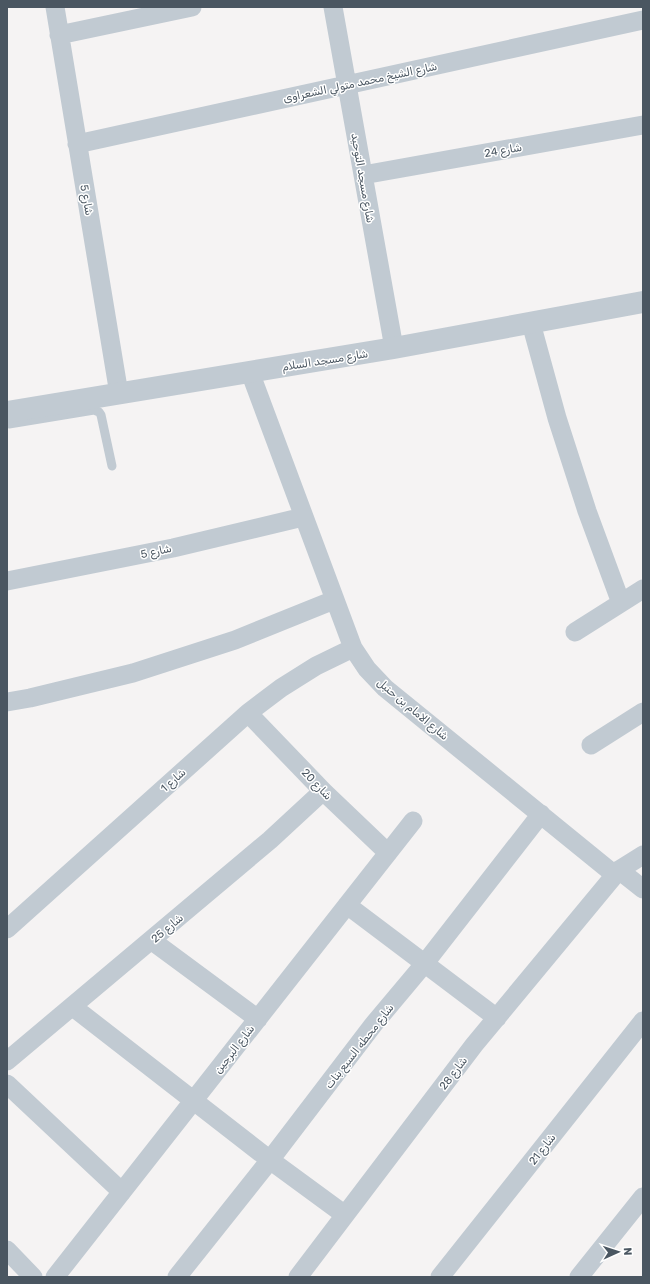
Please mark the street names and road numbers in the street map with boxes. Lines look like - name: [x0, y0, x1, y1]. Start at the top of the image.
- street label: شارع الشيخ محمد متولي الشعراوى: [282, 60, 439, 107]
- street label: شارع مسجد التوحيد: [346, 132, 377, 224]
- street label: شارع 24: [483, 141, 523, 162]
- street label: شارع 5: [75, 184, 96, 217]
- street label: شارع مسجد السلام: [281, 347, 369, 376]
- street label: شارع 5: [140, 542, 173, 563]
- street label: شارع الامام بن حنبل: [373, 676, 451, 745]
- street label: شارع 1: [158, 766, 190, 797]
- street label: شارع 20: [297, 766, 335, 804]
- street label: شارع 25: [149, 911, 187, 947]
- street label: شارع محطه السبع بنات: [322, 1001, 398, 1092]
- street label: شارع البرجين: [211, 1022, 259, 1077]
- street label: شارع 28: [437, 1054, 472, 1094]
- street label: شارع 21: [526, 1131, 560, 1169]

